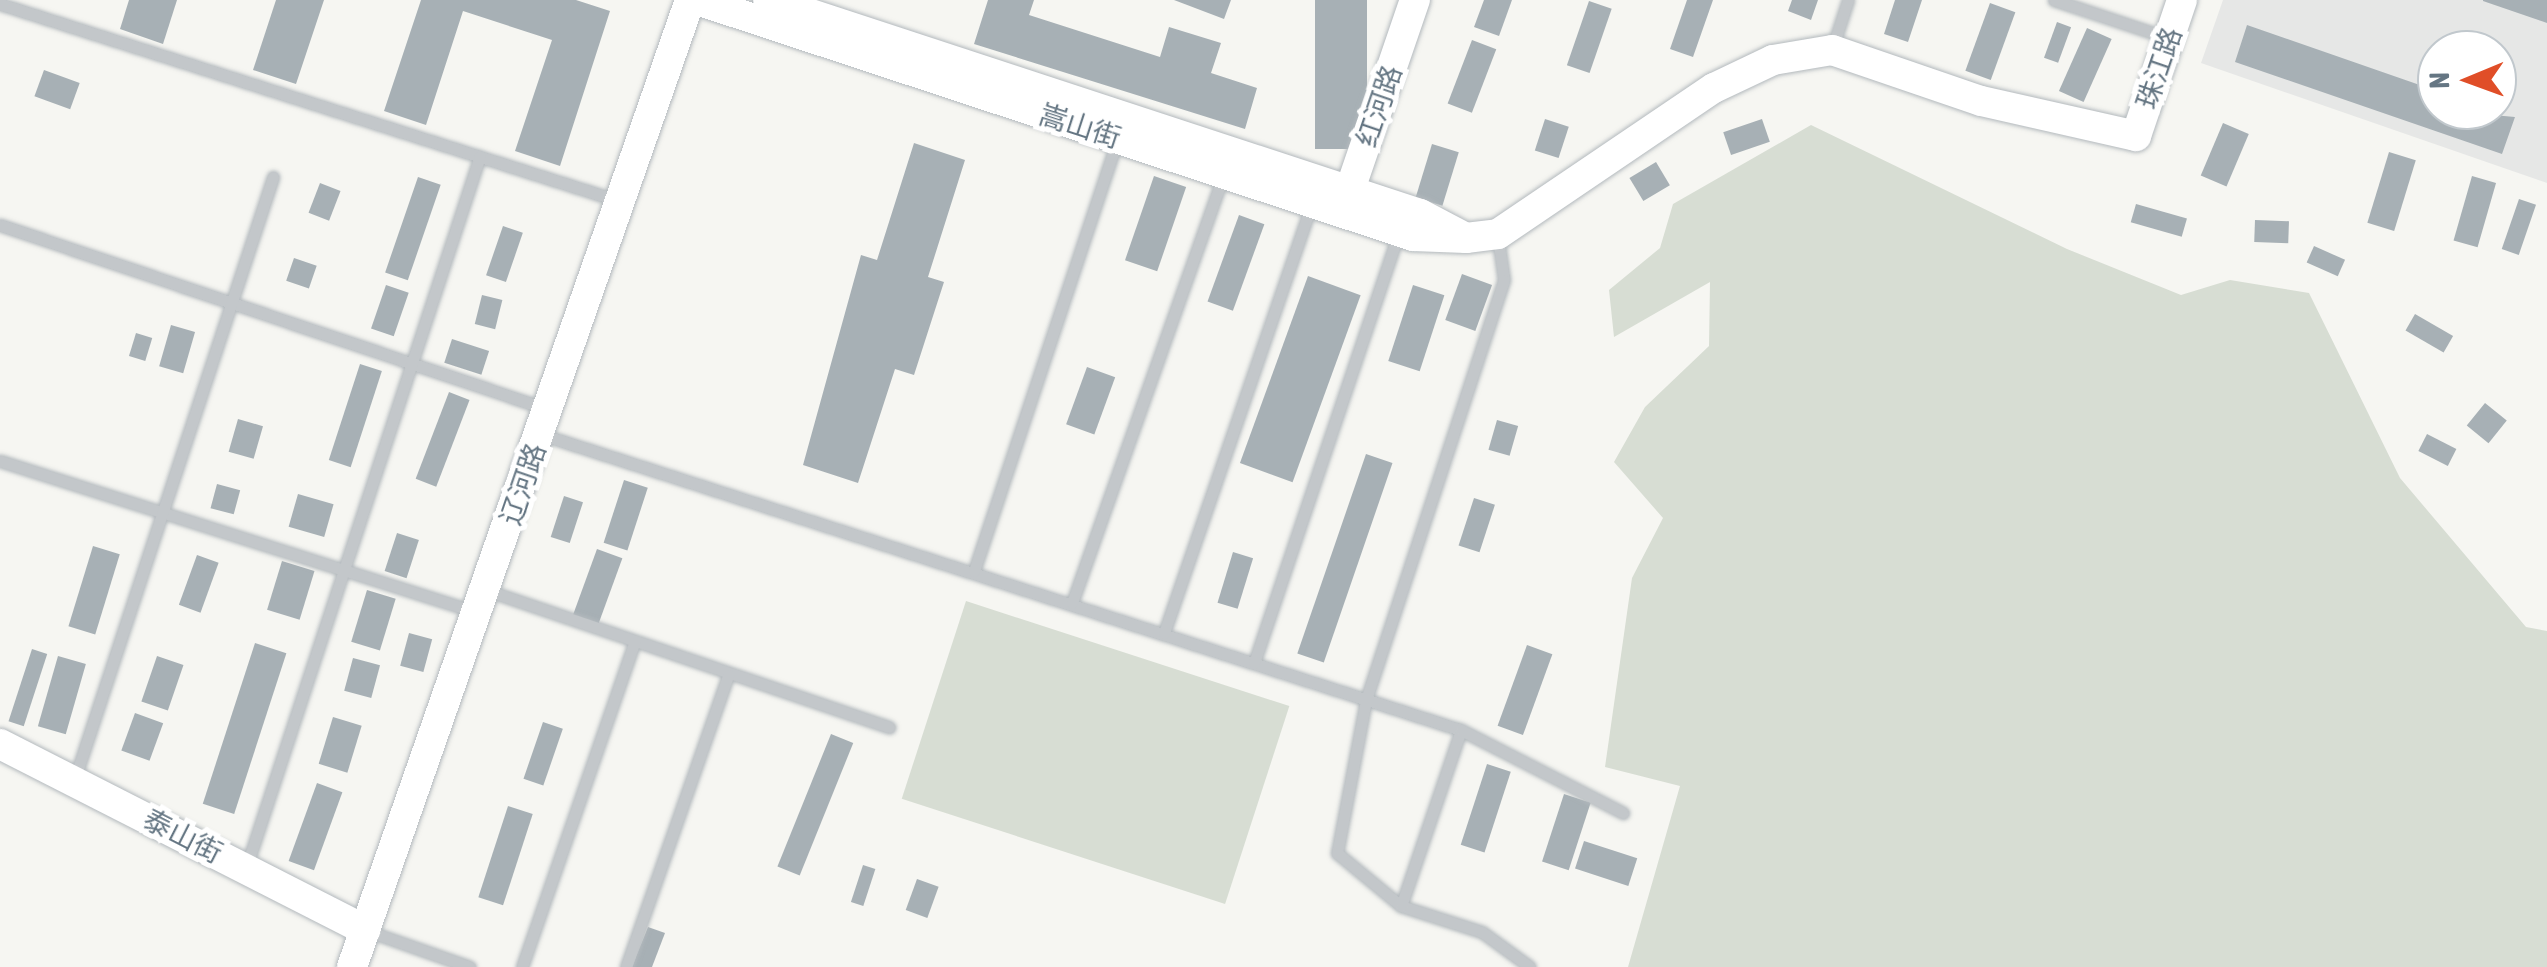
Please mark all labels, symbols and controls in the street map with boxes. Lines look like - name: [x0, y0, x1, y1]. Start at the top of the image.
- street label: 珠江路: [2129, 23, 2189, 113]
- north arrow: [2417, 30, 2517, 130]
- street label: 红河路: [1349, 61, 1409, 151]
- text: N: [2423, 72, 2455, 89]
- street label: 嵩山街: [1035, 97, 1125, 155]
- street label: 辽河路: [493, 439, 553, 529]
- street label: 泰山街: [138, 802, 228, 870]

